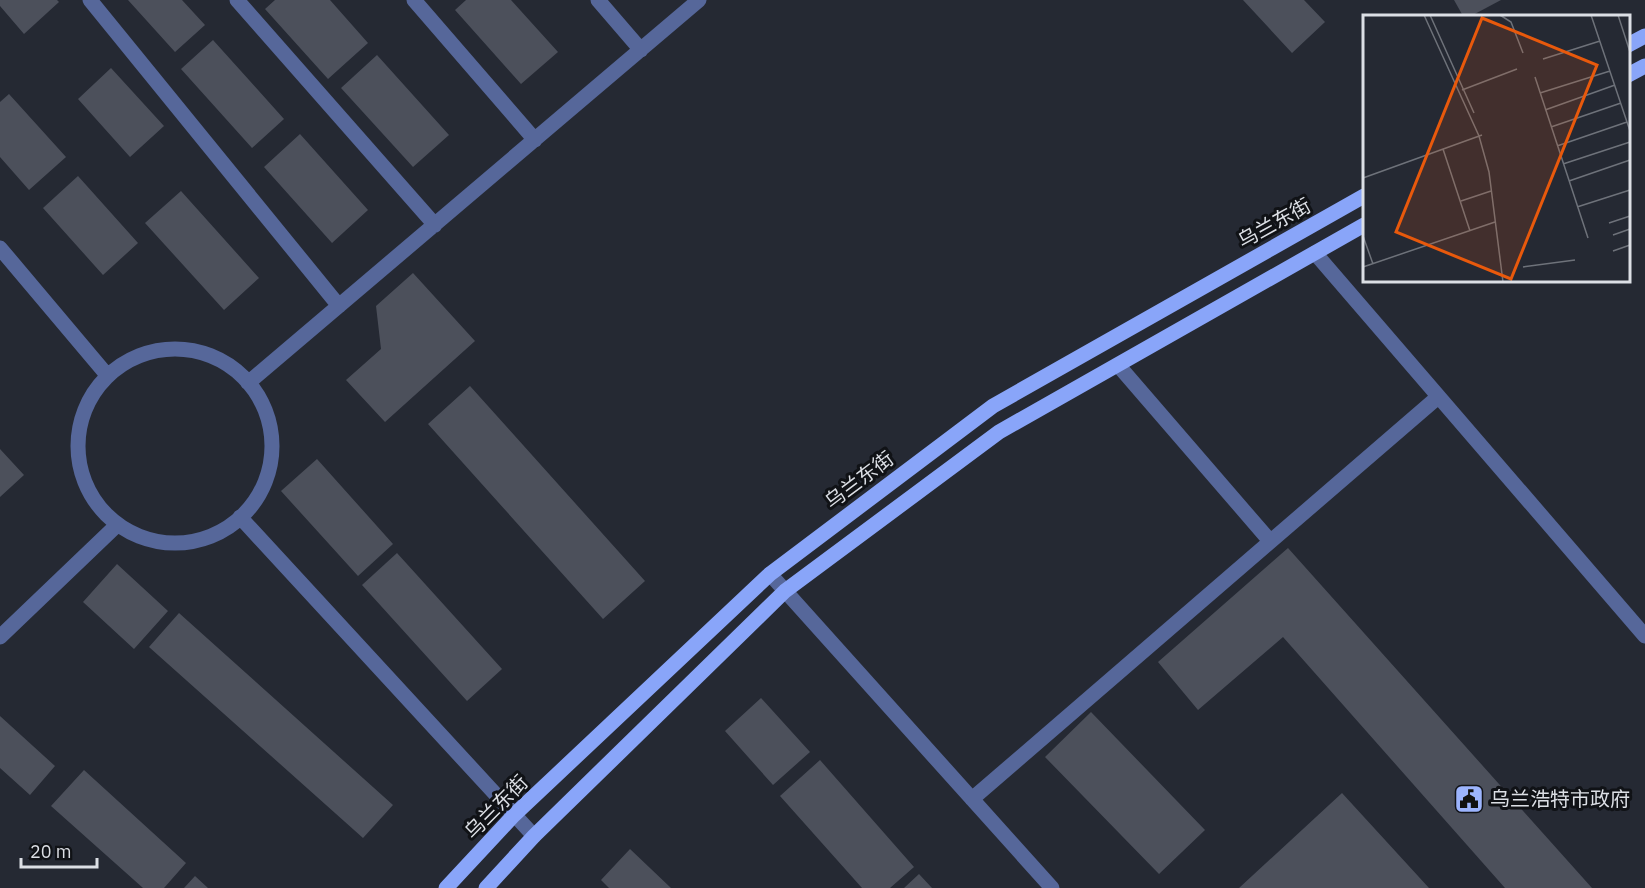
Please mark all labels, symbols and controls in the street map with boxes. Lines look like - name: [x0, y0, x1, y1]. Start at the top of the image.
- inset map: [1363, 15, 1630, 282]
- street label: 乌兰东街: [1232, 191, 1315, 254]
- street label: 乌兰东街: [819, 445, 899, 514]
- street label: 乌兰东街: [458, 769, 533, 844]
- public building icon: 乌兰浩特市政府: [1453, 783, 1485, 815]
- place label: 乌兰浩特市政府: [1490, 785, 1630, 812]
- scale bar: [21, 831, 98, 869]
- text: 20 m: [30, 840, 72, 863]

